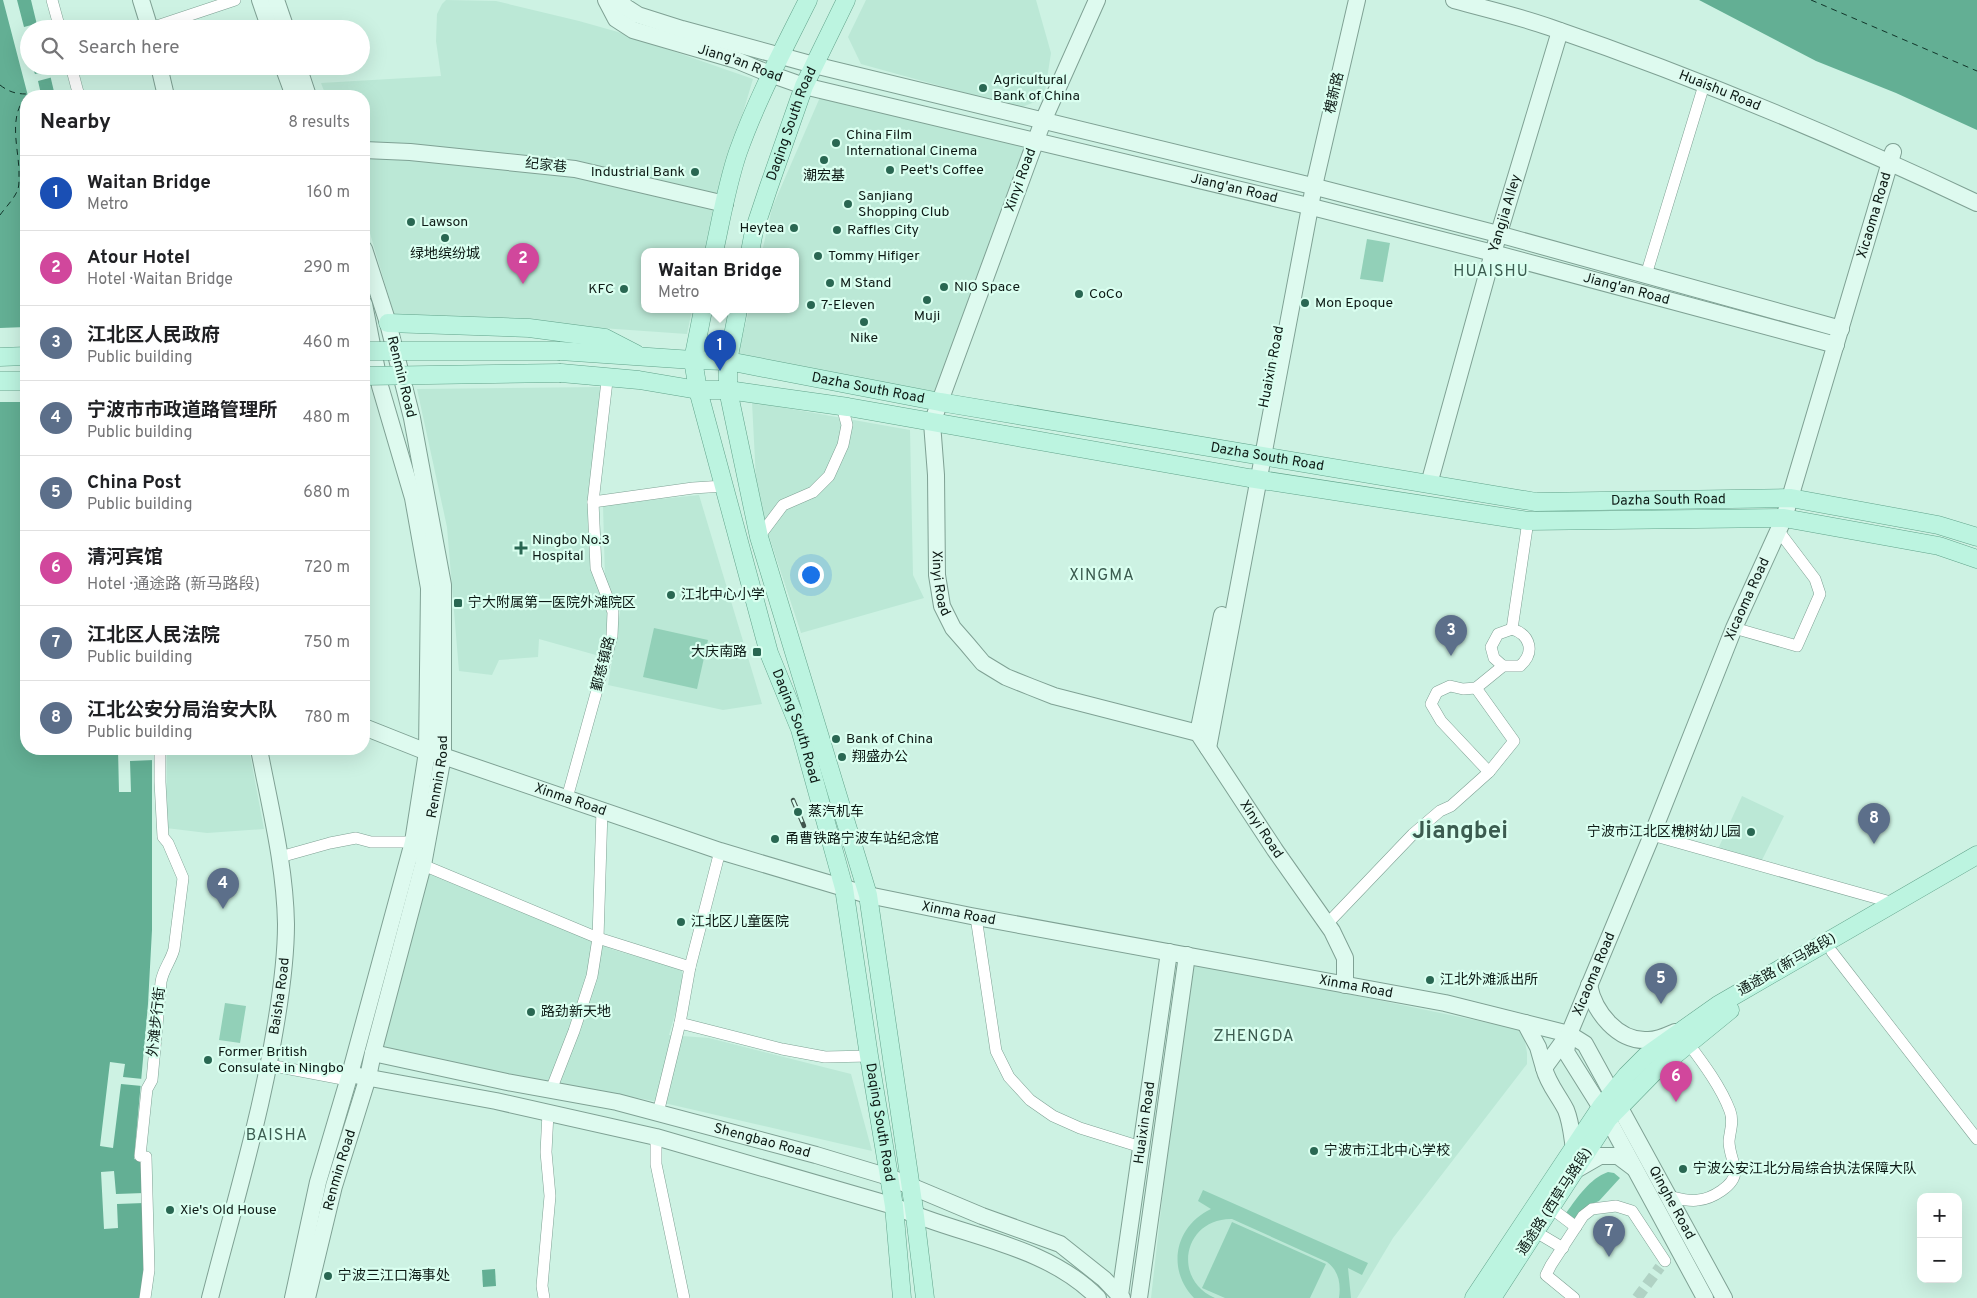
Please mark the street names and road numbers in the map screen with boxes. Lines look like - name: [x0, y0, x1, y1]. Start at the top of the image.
- street label: Jiang'an Road: [696, 41, 785, 86]
- street label: Daqing South Road: [763, 64, 821, 183]
- street label: Huaishu Road: [1676, 67, 1763, 115]
- street label: 槐新路: [1322, 71, 1348, 115]
- street label: Xinyi Road: [1002, 146, 1040, 214]
- street label: 纪家巷: [524, 154, 568, 177]
- street label: Jiang'an Road: [1189, 170, 1279, 207]
- street label: Xicaoma Road: [1853, 170, 1895, 260]
- street label: Yangjia Alley: [1485, 172, 1525, 255]
- street label: Jiang'an Road: [1581, 269, 1672, 309]
- street label: Huaixin Road: [1256, 325, 1288, 409]
- street label: Renmin Road: [383, 334, 419, 420]
- street label: Dazha South Road: [810, 369, 926, 407]
- street label: Dazha South Road: [1209, 439, 1325, 475]
- street label: Dazha South Road: [1611, 491, 1726, 509]
- street label: Xinyi Road: [928, 550, 954, 619]
- street label: Xicaoma Road: [1721, 555, 1773, 643]
- street label: 鄞慈镇路: [589, 635, 619, 693]
- street label: Daqing South Road: [768, 667, 823, 785]
- street label: Renmin Road: [423, 735, 452, 820]
- street label: Xinma Road: [532, 780, 609, 820]
- street label: Xinyi Road: [1236, 797, 1287, 862]
- street label: Xinma Road: [920, 898, 997, 929]
- street label: Xicaoma Road: [1569, 930, 1619, 1018]
- street label: 通途路 (新马路段): [1735, 930, 1839, 1000]
- street label: Baisha Road: [266, 957, 293, 1036]
- street label: Xinma Road: [1318, 972, 1394, 1002]
- street label: 外滩步行街: [144, 986, 169, 1058]
- street label: Daqing South Road: [862, 1062, 898, 1183]
- street label: Huaixin Road: [1130, 1080, 1159, 1165]
- street label: Shengbao Road: [712, 1120, 812, 1162]
- street label: Renmin Road: [320, 1127, 360, 1212]
- street label: 通途路 (西草马路段): [1514, 1145, 1596, 1259]
- street label: Qinghe Road: [1645, 1163, 1699, 1242]

